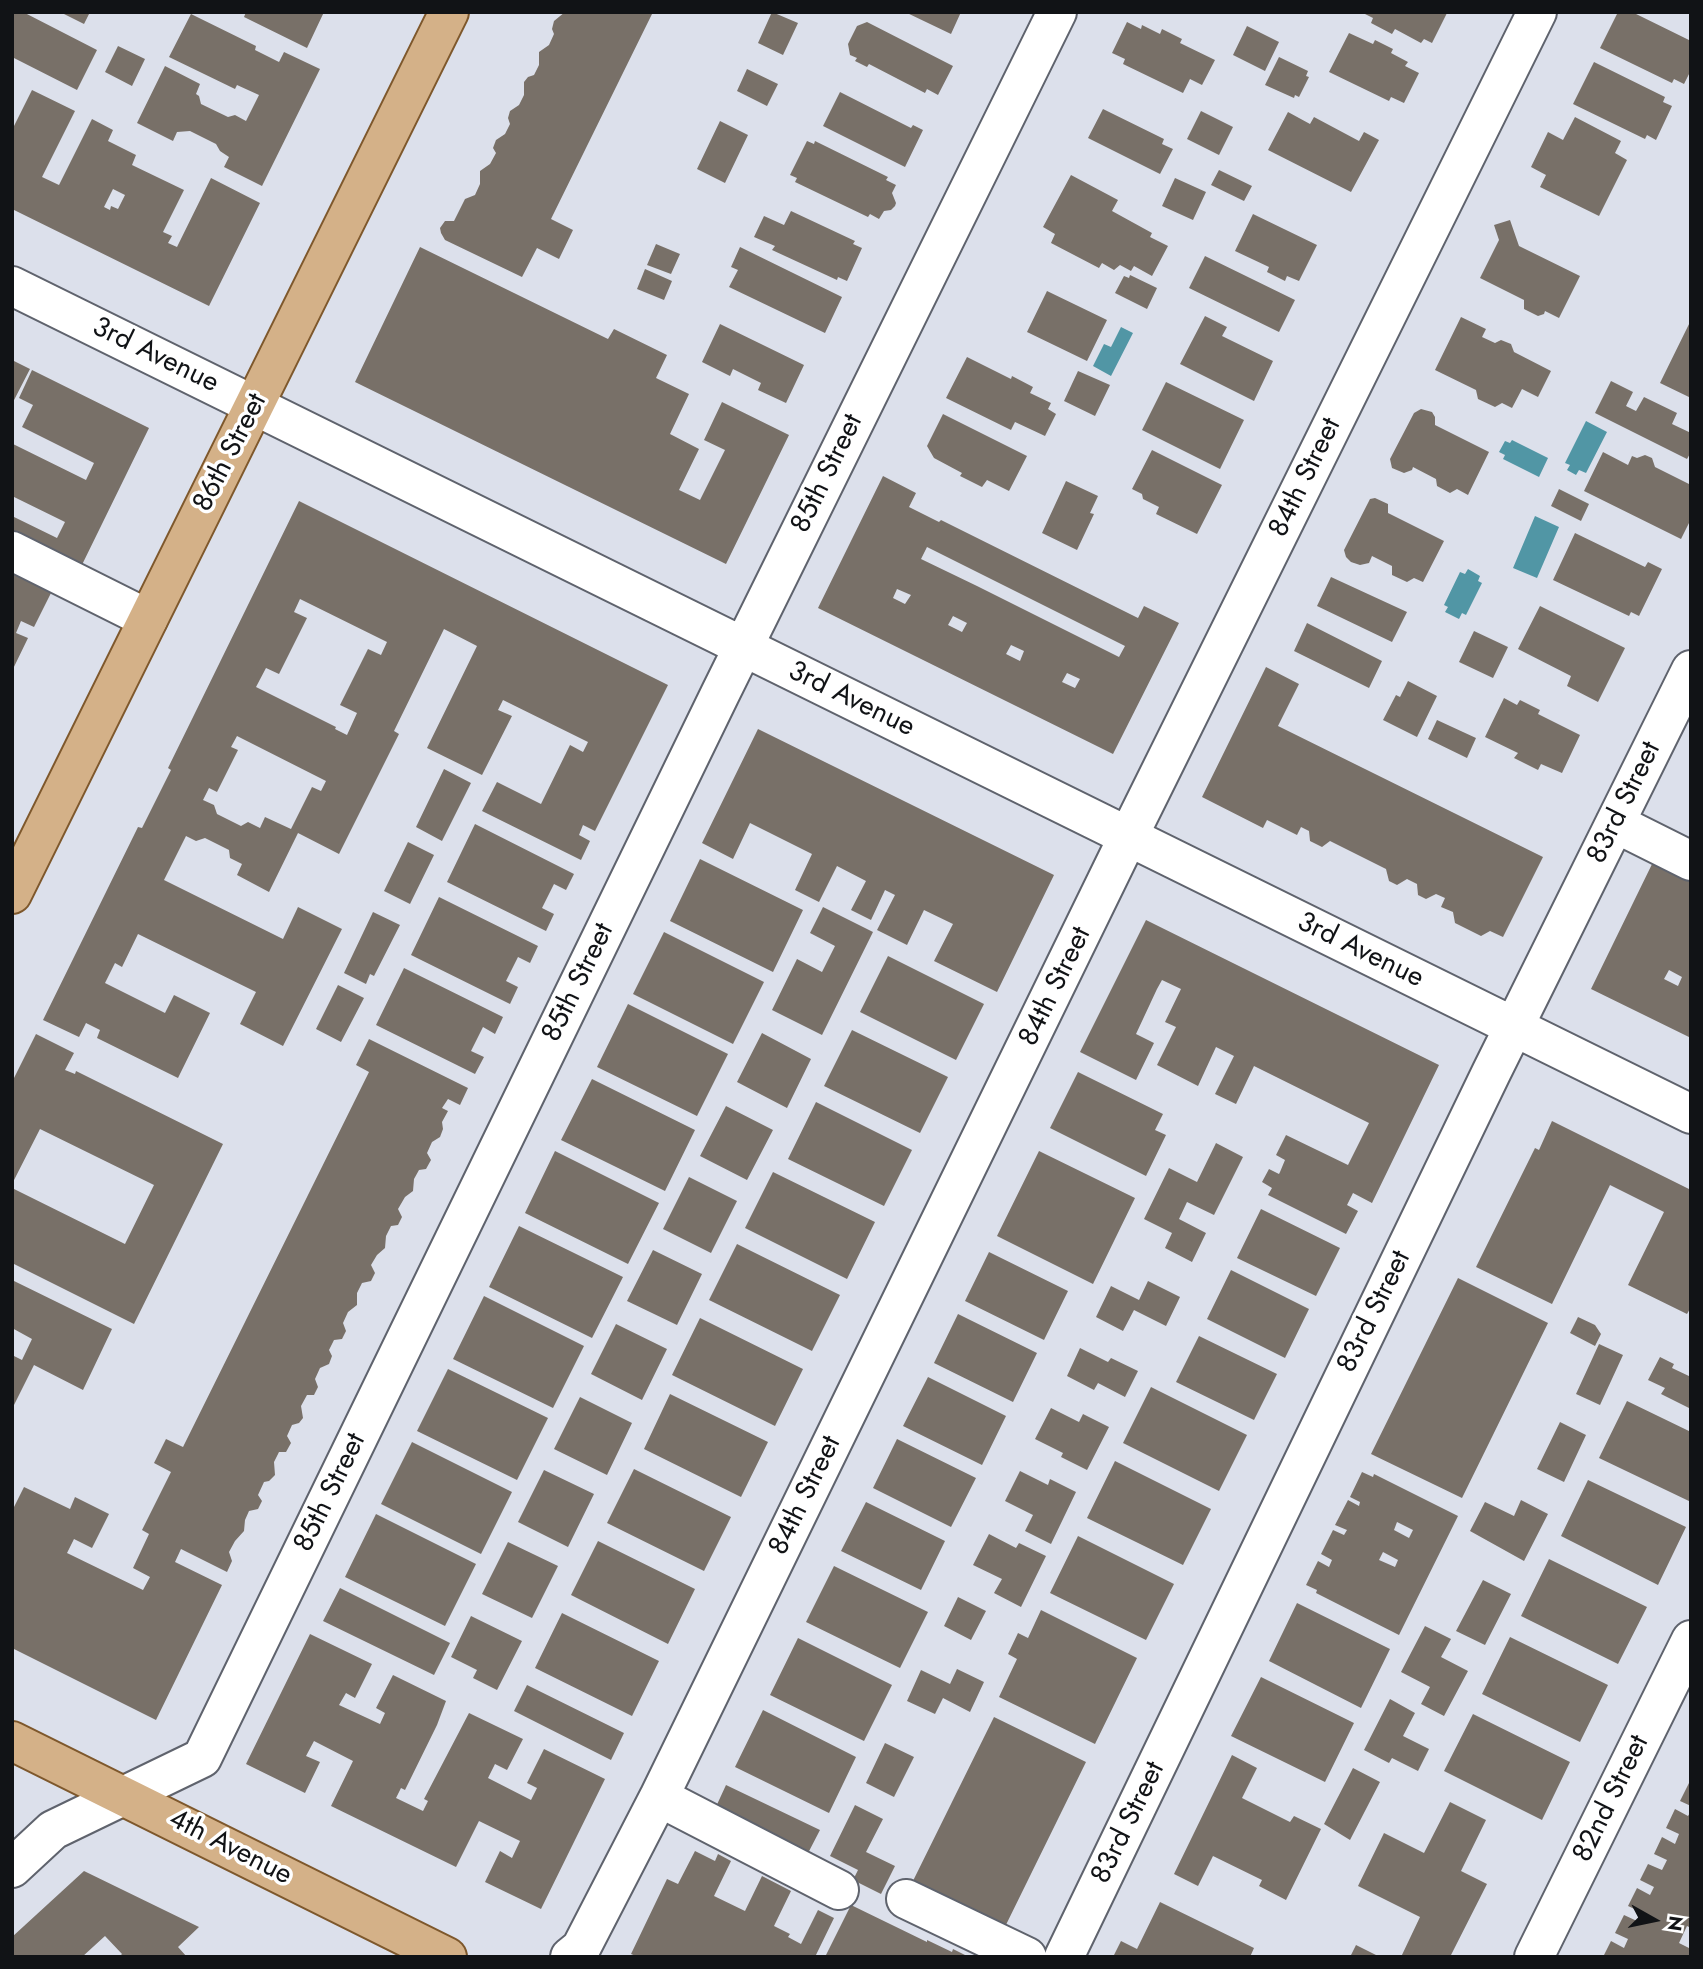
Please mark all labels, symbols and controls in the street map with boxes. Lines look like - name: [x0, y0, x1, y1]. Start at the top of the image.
- street label: 3rd Avenue: [86, 311, 224, 401]
- street label: 86th Street: [187, 388, 275, 518]
- street label: 85th Street: [785, 409, 871, 539]
- street label: 84th Street: [1263, 413, 1349, 543]
- street label: 3rd Avenue: [782, 655, 920, 745]
- street label: 83rd Street: [1581, 737, 1669, 869]
- street label: 3rd Avenue: [1291, 906, 1429, 996]
- street label: 85th Street: [536, 918, 622, 1048]
- street label: 84th Street: [1013, 922, 1099, 1052]
- street label: 83rd Street: [1331, 1246, 1419, 1378]
- street label: 85th Street: [288, 1428, 374, 1558]
- street label: 84th Street: [763, 1431, 849, 1561]
- street label: 82nd Street: [1567, 1730, 1657, 1868]
- street label: 83rd Street: [1085, 1757, 1173, 1889]
- street label: 4th Avenue: [163, 1803, 297, 1893]
- north arrow: [1619, 1885, 1689, 1955]
- text: N: [1661, 1914, 1690, 1933]

